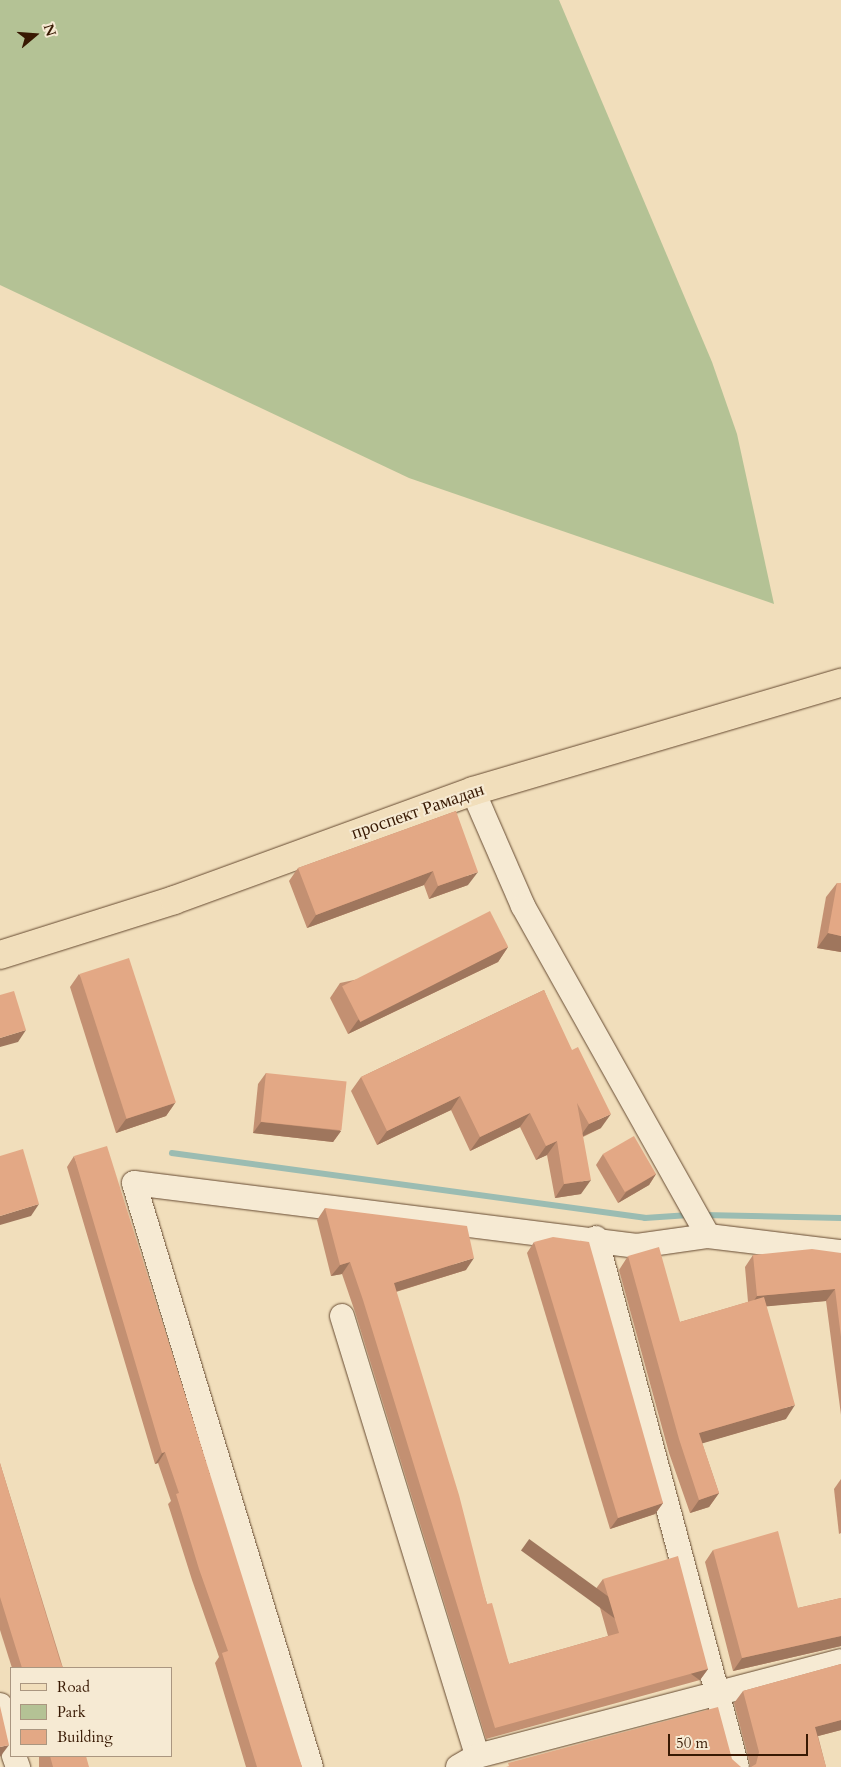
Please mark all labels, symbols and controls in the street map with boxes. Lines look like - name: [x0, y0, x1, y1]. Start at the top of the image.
- north arrow: [10, 10, 60, 60]
- text: N: [39, 21, 61, 39]
- street label: проспект Рамадан: [349, 779, 487, 845]
- legend: [10, 1667, 172, 1757]
- text: Road: [57, 1677, 90, 1697]
- text: Park: [57, 1702, 86, 1722]
- scale bar: [671, 1724, 811, 1756]
- text: Building: [57, 1727, 113, 1747]
- text: 50 m: [676, 1733, 708, 1753]

